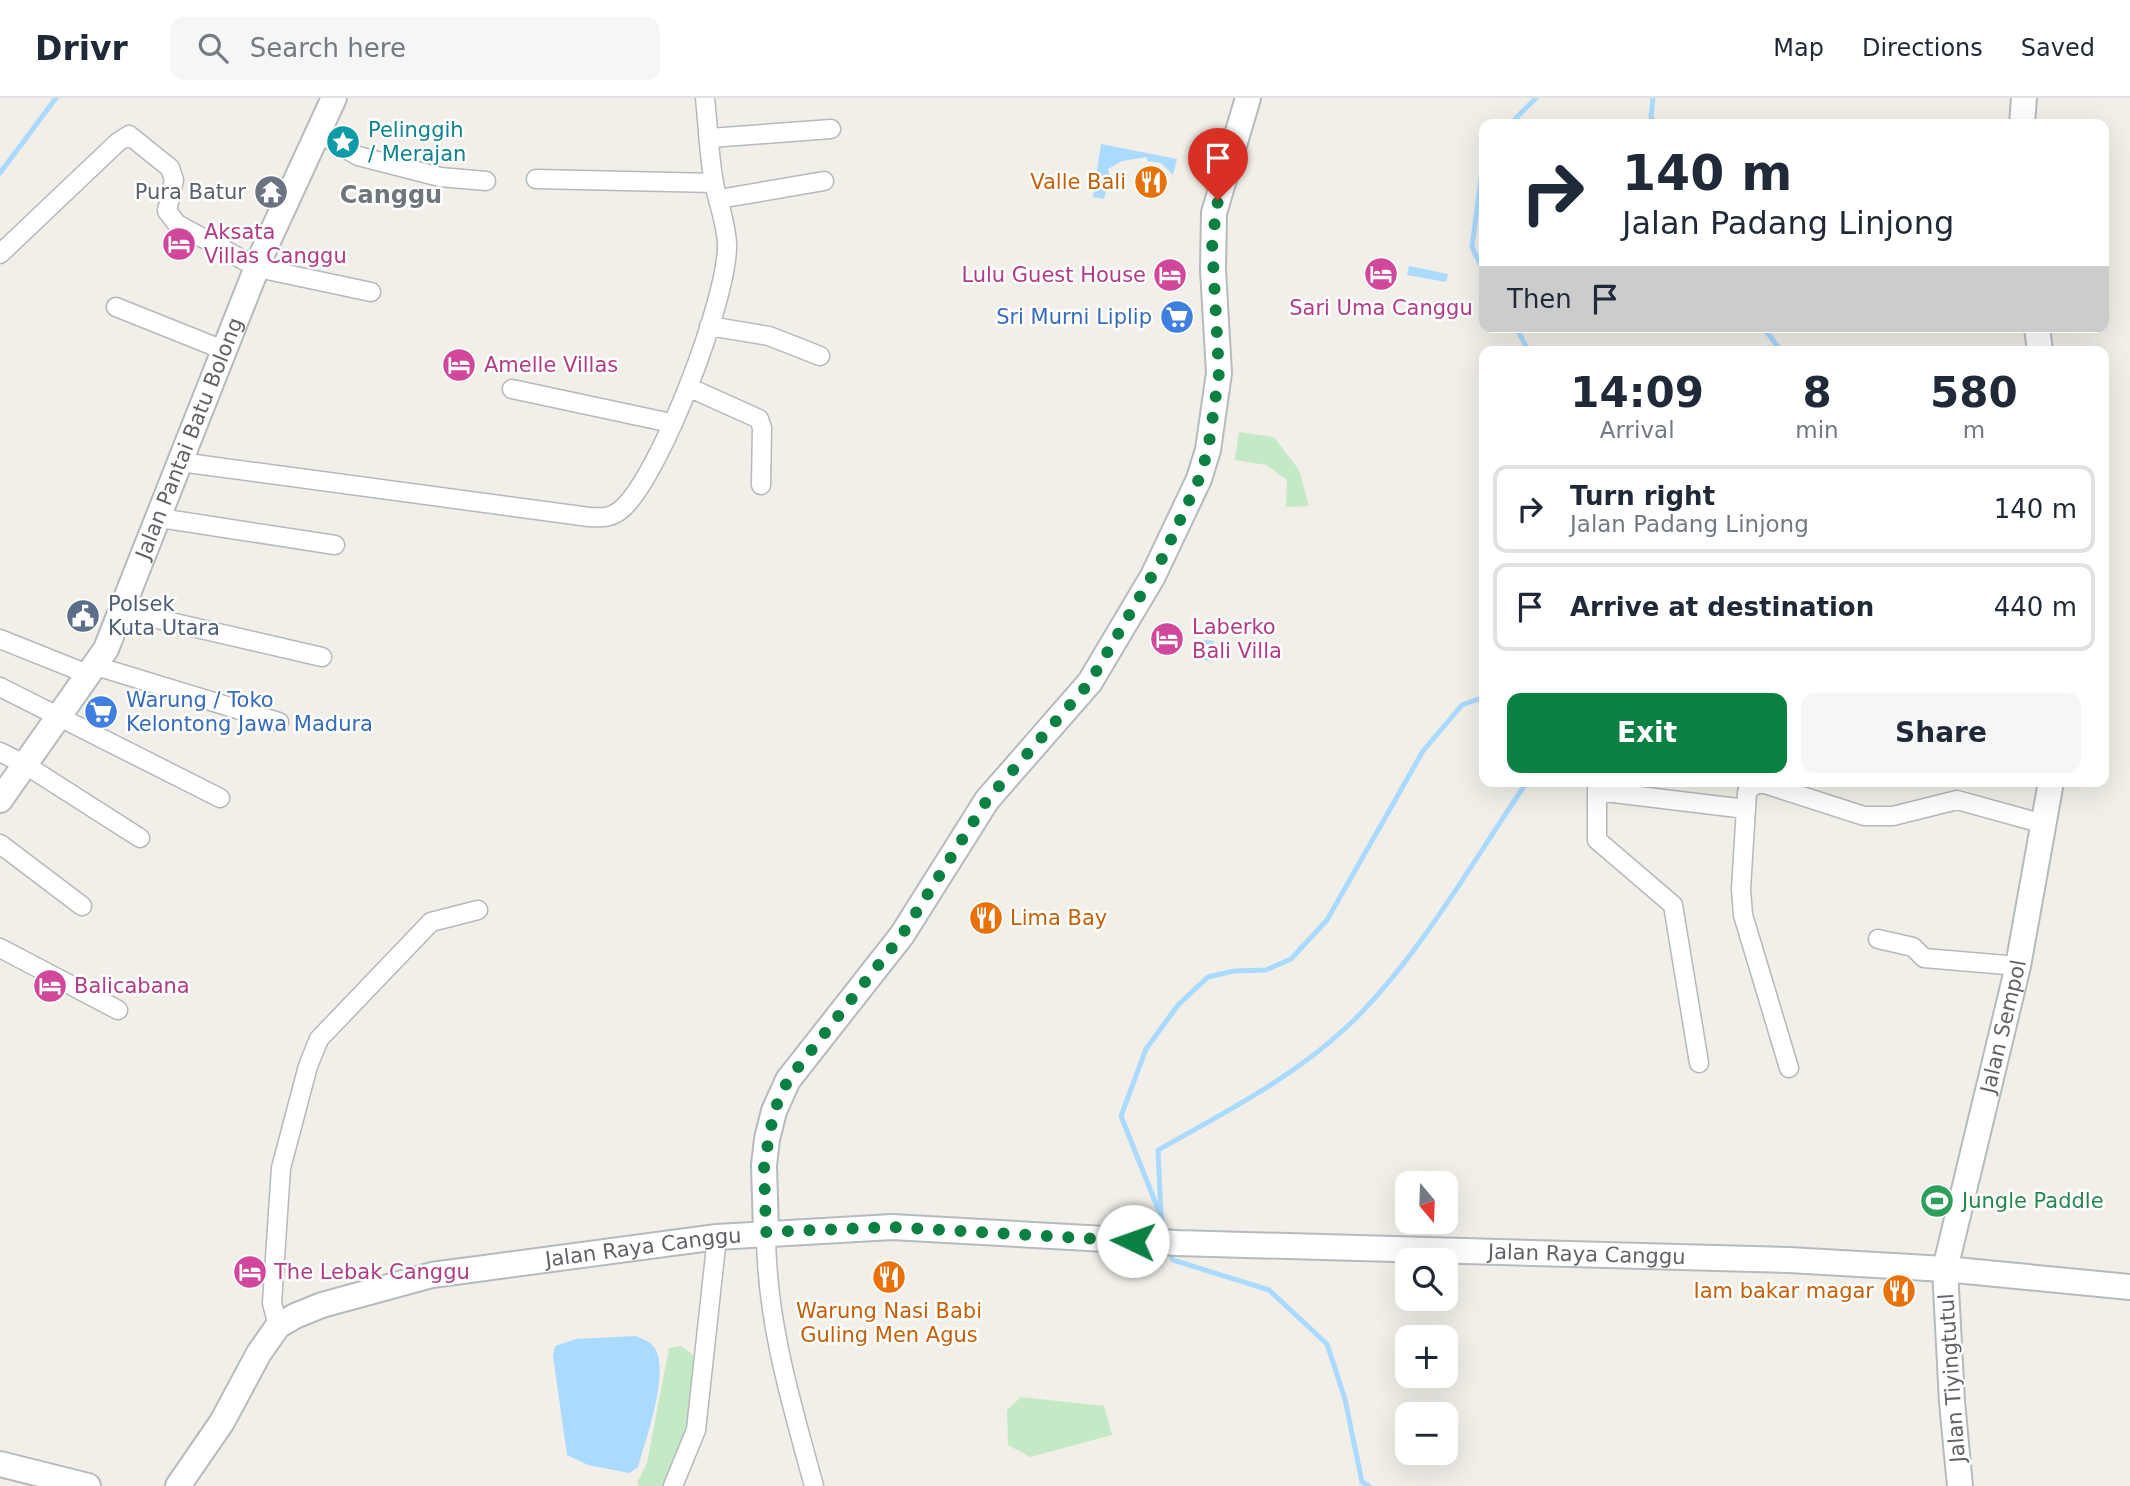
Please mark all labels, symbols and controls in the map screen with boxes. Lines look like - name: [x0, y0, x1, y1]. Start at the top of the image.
- search box: [170, 17, 660, 80]
- text: Drivr: [35, 29, 128, 68]
- icon: search: [194, 29, 232, 67]
- text: Search here: [250, 33, 406, 63]
- text: Map: [1773, 34, 1824, 62]
- text: Directions: [1862, 34, 1983, 62]
- text: Saved: [2021, 34, 2095, 62]
- place label: Pelinggih / Merajan: [368, 118, 466, 166]
- place icon: Pelinggih / Merajan: [324, 123, 362, 161]
- pin: [1188, 128, 1248, 200]
- icon: arrive: [1199, 139, 1237, 177]
- text: 140 m: [1622, 145, 1792, 202]
- icon: right: [1507, 147, 1598, 238]
- restaurant icon: Valle Bali: [1132, 163, 1170, 201]
- place label: Valle Bali: [1030, 170, 1126, 194]
- temple icon: Pura Batur: [252, 173, 290, 211]
- place label: Pura Batur: [135, 180, 246, 204]
- district label: Canggu: [340, 181, 442, 209]
- text: Jalan Padang Linjong: [1622, 204, 1954, 242]
- place label: Aksata Villas Canggu: [204, 220, 347, 268]
- hotel icon: Aksata Villas Canggu: [160, 225, 198, 263]
- hotel icon: Sari Uma Canggu: [1362, 255, 1400, 293]
- hotel icon: Lulu Guest House: [1151, 256, 1189, 294]
- place label: Lulu Guest House: [961, 263, 1146, 287]
- icon: arrive: [1586, 280, 1624, 318]
- text: Then: [1507, 284, 1572, 314]
- place label: Sari Uma Canggu: [1289, 296, 1473, 320]
- supermarket icon: Sri Murni Liplip: [1158, 298, 1196, 336]
- place label: Sri Murni Liplip: [996, 305, 1152, 329]
- street label: Jalan Pantai Batu Bolong: [130, 314, 248, 564]
- hotel icon: Amelle Villas: [440, 346, 478, 384]
- place label: Amelle Villas: [484, 353, 618, 377]
- text: 14:09: [1570, 368, 1704, 417]
- text: 8: [1802, 368, 1832, 417]
- text: 580: [1930, 368, 2018, 417]
- text: Arrival: [1600, 417, 1675, 443]
- text: min: [1795, 417, 1839, 443]
- text: m: [1963, 417, 1985, 443]
- text: Turn right: [1570, 481, 1715, 511]
- icon: right: [1511, 490, 1549, 528]
- text: 140 m: [1994, 494, 2077, 524]
- text: Jalan Padang Linjong: [1570, 511, 1809, 537]
- icon: arrive: [1511, 588, 1549, 626]
- place label: Polsek Kuta Utara: [108, 592, 220, 640]
- text: Arrive at destination: [1570, 592, 1874, 622]
- text: 440 m: [1994, 592, 2077, 622]
- public building icon: Polsek Kuta Utara: [64, 597, 102, 635]
- place label: Laberko Bali Villa: [1192, 615, 1282, 663]
- hotel icon: Laberko Bali Villa: [1148, 620, 1186, 658]
- place label: Warung / Toko Kelontong Jawa Madura: [126, 688, 373, 736]
- supermarket icon: Warung / Toko Kelontong Jawa Madura: [82, 693, 120, 731]
- button: Exit: [1507, 693, 1787, 773]
- button: Share: [1801, 693, 2081, 773]
- restaurant icon: Lima Bay: [967, 899, 1005, 937]
- place label: Lima Bay: [1010, 906, 1107, 930]
- street label: Jalan Sempol: [1975, 958, 2031, 1098]
- hotel icon: Balicabana: [31, 967, 69, 1005]
- place label: Balicabana: [74, 974, 190, 998]
- north arrow: [1395, 1171, 1458, 1234]
- map controls: [1395, 1171, 1458, 1465]
- sports icon: Jungle Paddle: [1918, 1182, 1956, 1220]
- place label: Jungle Paddle: [1960, 1189, 2104, 1213]
- position arrow: [1096, 1204, 1170, 1278]
- street label: Jalan Raya Canggu: [542, 1224, 742, 1272]
- street label: Jalan Raya Canggu: [1486, 1240, 1686, 1269]
- button: search: [1395, 1248, 1458, 1311]
- hotel icon: The Lebak Canggu: [231, 1253, 269, 1291]
- restaurant icon: Warung Nasi Babi Guling Men Agus: [870, 1258, 908, 1296]
- place label: The Lebak Canggu: [273, 1260, 470, 1284]
- restaurant icon: Iam bakar magar: [1880, 1272, 1918, 1310]
- place label: Iam bakar magar: [1693, 1279, 1874, 1303]
- street label: Jalan Tiyingtutul: [1934, 1293, 1970, 1465]
- place label: Warung Nasi Babi Guling Men Agus: [796, 1299, 982, 1347]
- button: +: [1395, 1325, 1458, 1388]
- button: −: [1395, 1402, 1458, 1465]

